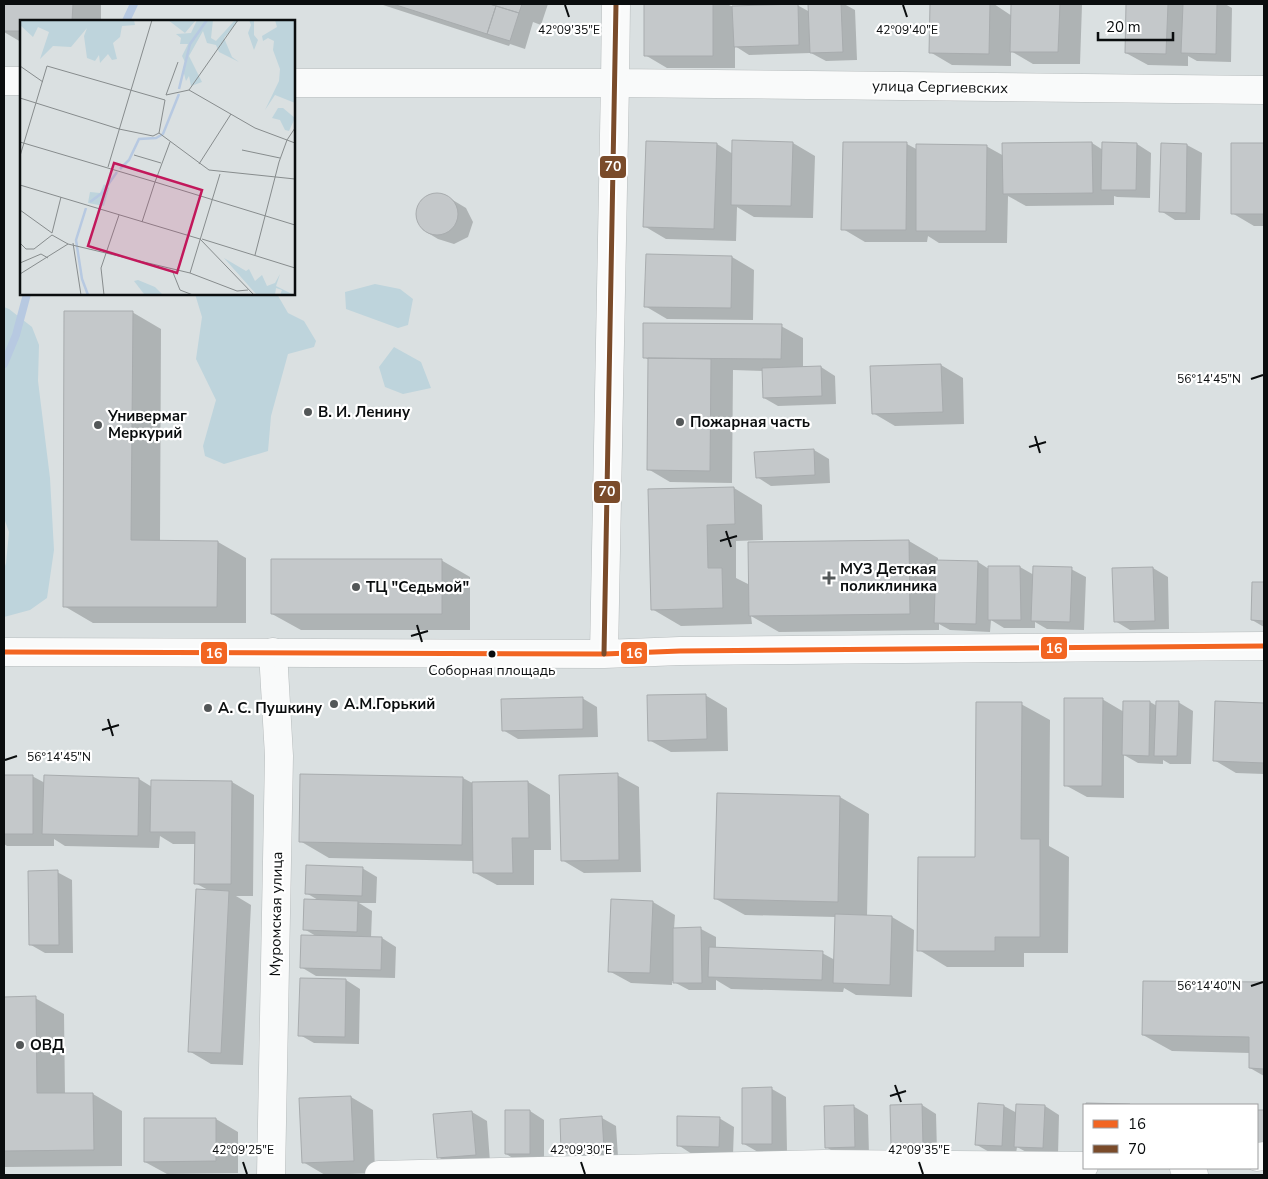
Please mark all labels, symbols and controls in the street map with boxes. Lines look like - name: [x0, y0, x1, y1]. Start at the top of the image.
- scale bar: [1098, 10, 1173, 42]
- text: 20 m: [1106, 17, 1141, 37]
- inset map: [20, 20, 295, 295]
- text: 42°09'35"E: [538, 22, 600, 38]
- text: 42°09'40"E: [876, 22, 938, 38]
- street label: улица Сергиевских: [872, 76, 1008, 98]
- line badge: 70: [599, 155, 627, 179]
- text: 70: [605, 157, 621, 176]
- text: 56°14'45"N: [1177, 371, 1241, 387]
- place label: В. И. Ленину: [318, 402, 411, 422]
- place label: Универмаг Меркурий: [107, 406, 187, 443]
- marker: В. И. Ленину: [302, 406, 314, 418]
- place label: Пожарная часть: [690, 412, 810, 432]
- marker: Пожарная часть: [674, 416, 686, 428]
- marker: Универмаг Меркурий: [92, 419, 104, 431]
- line badge: 70: [593, 480, 621, 504]
- text: 70: [599, 482, 615, 501]
- place label: МУЗ Детская поликлиника: [840, 559, 937, 596]
- marker: МУЗ Детская поликлиника: [822, 571, 836, 585]
- place label: ТЦ "Седьмой": [366, 577, 469, 597]
- marker: ТЦ "Седьмой": [350, 581, 362, 593]
- line badge: 16: [1040, 636, 1068, 660]
- text: 16: [1046, 639, 1062, 658]
- line badge: 16: [200, 641, 228, 665]
- line badge: 16: [620, 641, 648, 665]
- text: 16: [206, 644, 222, 663]
- text: 16: [626, 644, 642, 663]
- marker: Соборная площадь: [487, 649, 497, 659]
- place label: Соборная площадь: [428, 661, 556, 680]
- place label: А.М.Горький: [344, 694, 435, 714]
- place label: А. С. Пушкину: [218, 698, 323, 718]
- marker: А.М.Горький: [328, 698, 340, 710]
- marker: А. С. Пушкину: [202, 702, 214, 714]
- text: 56°14'45"N: [27, 749, 91, 765]
- street label: Муромская улица: [265, 851, 287, 977]
- text: 56°14'40"N: [1177, 978, 1241, 994]
- place label: ОВД: [30, 1035, 64, 1055]
- marker: ОВД: [14, 1039, 26, 1051]
- legend: [1083, 1104, 1258, 1169]
- text: 16: [1128, 1114, 1146, 1134]
- text: 70: [1128, 1139, 1146, 1159]
- text: 42°09'25"E: [212, 1142, 274, 1158]
- text: 42°09'30"E: [550, 1142, 612, 1158]
- text: 42°09'35"E: [888, 1142, 950, 1158]

